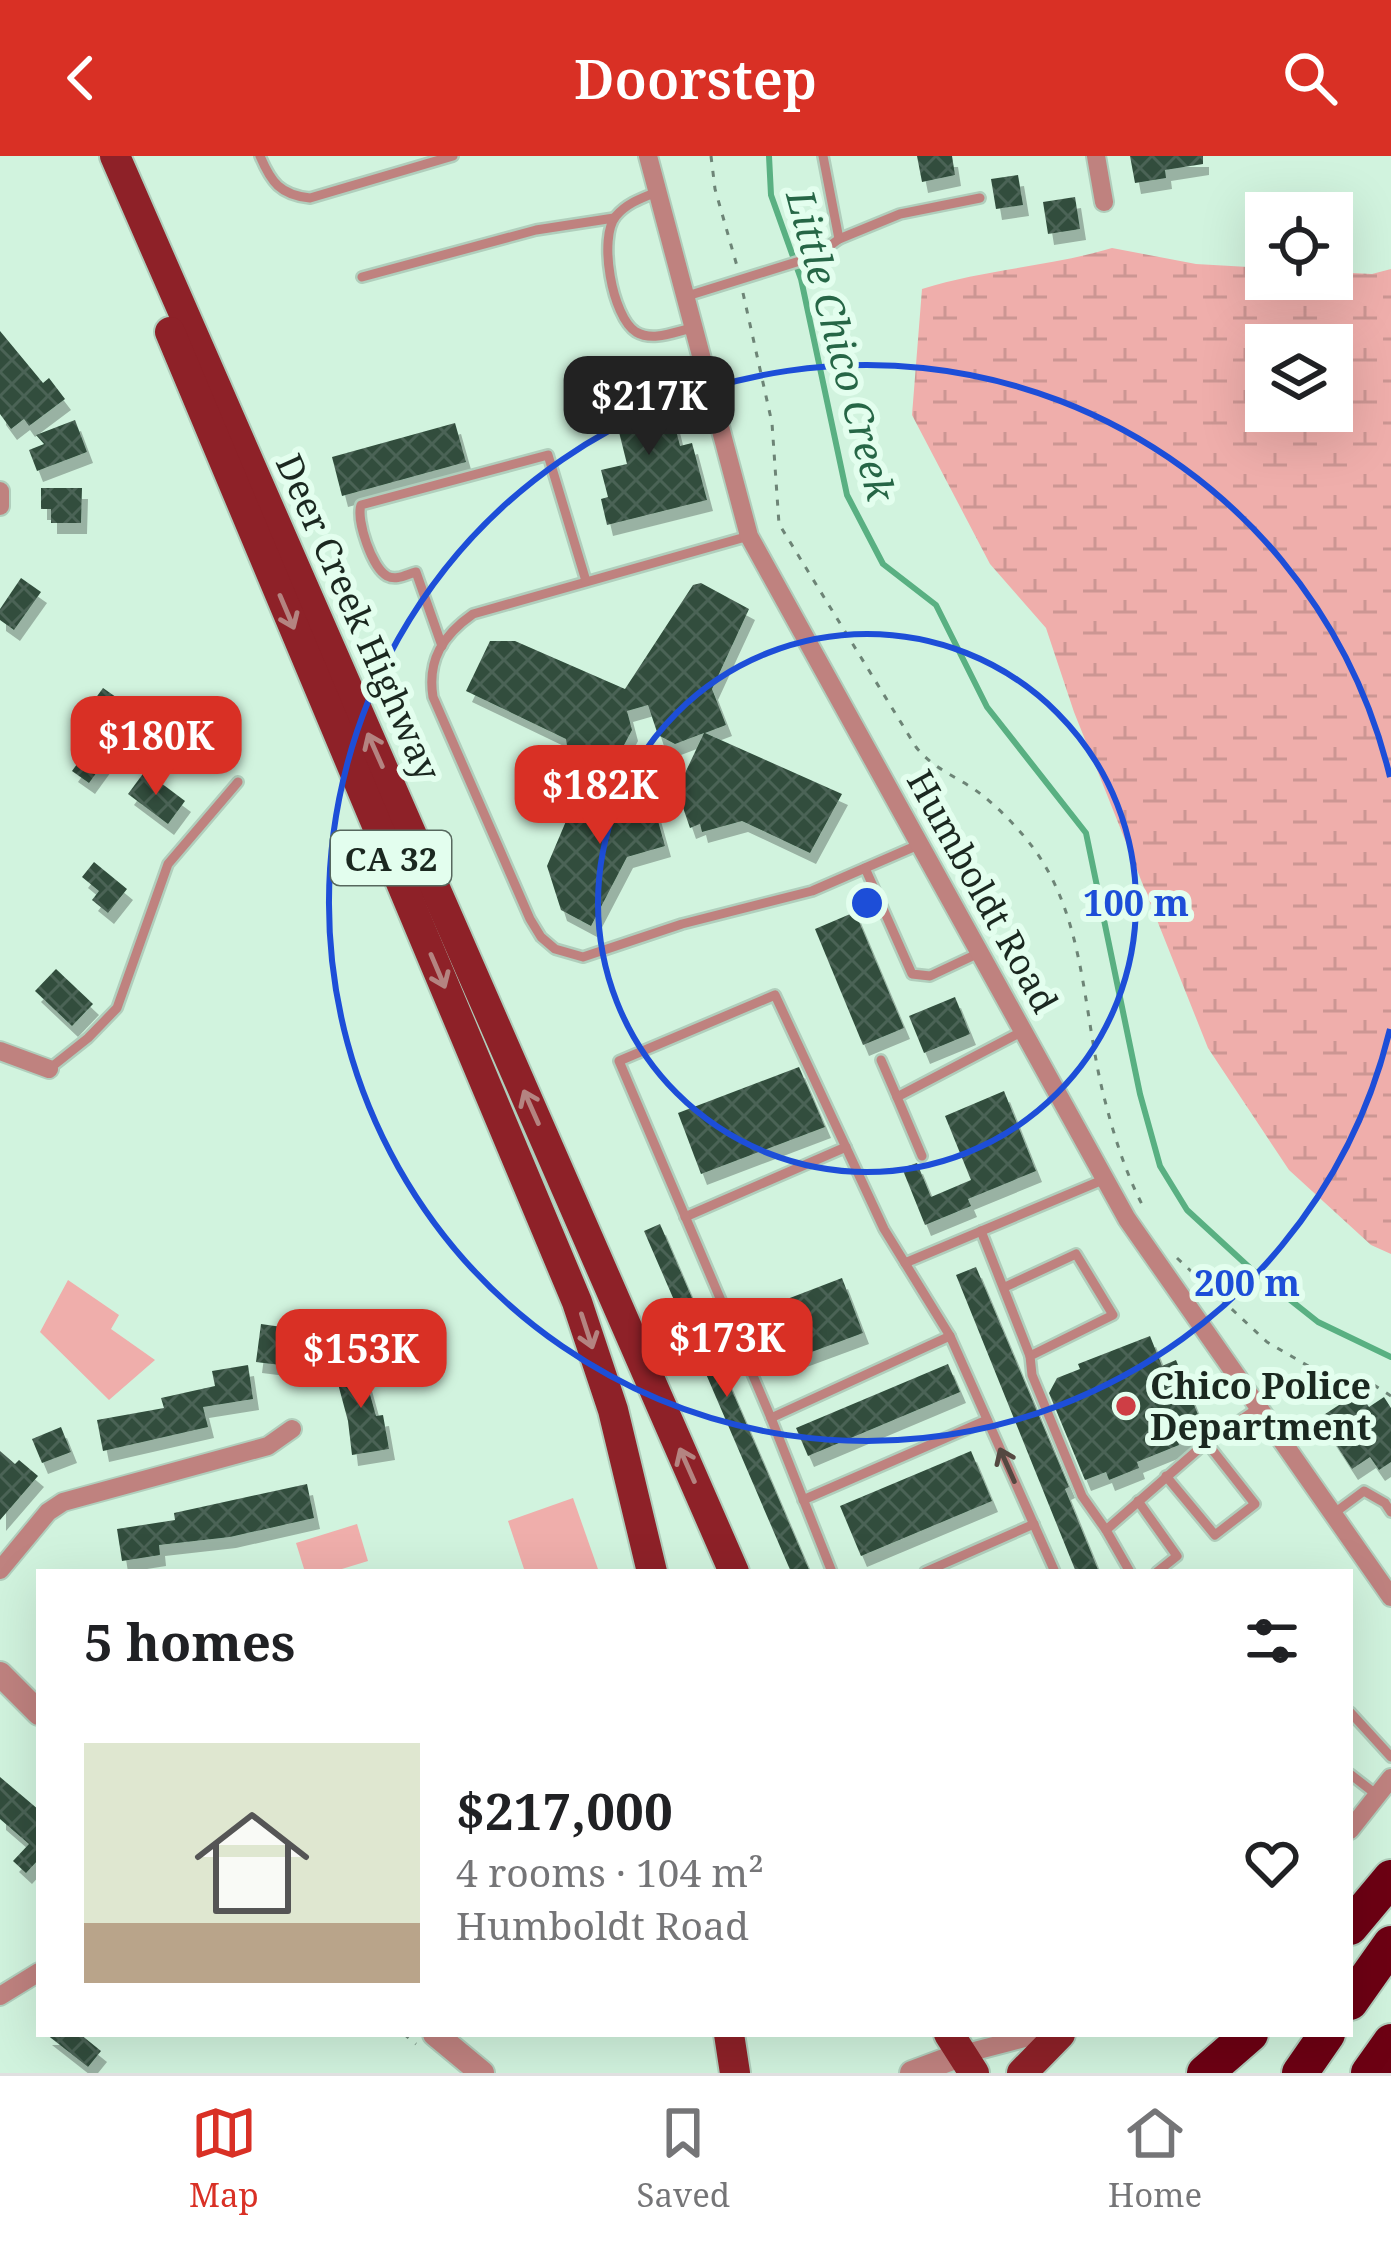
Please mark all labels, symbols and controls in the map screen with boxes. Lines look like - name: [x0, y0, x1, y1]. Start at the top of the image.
- text: Doorstep: [574, 41, 817, 115]
- icon: back: [48, 45, 114, 111]
- icon: search: [1277, 45, 1343, 111]
- water label: Little Chico Creek: [775, 183, 909, 508]
- map controls: [1245, 192, 1353, 432]
- button: locate: [1245, 192, 1353, 300]
- button: layers: [1245, 324, 1353, 432]
- pin: $217K: [565, 356, 733, 458]
- text: $217K: [591, 368, 707, 421]
- street label: Deer Creek Highway: [265, 446, 453, 788]
- one-way arrow: [278, 592, 299, 629]
- pin: $180K: [72, 696, 240, 798]
- text: $180K: [98, 708, 214, 761]
- one-way arrow: [362, 733, 384, 769]
- pin: $182K: [516, 745, 684, 847]
- text: $182K: [542, 757, 658, 810]
- street label: Humboldt Road: [896, 761, 1070, 1021]
- road number: CA 32: [331, 831, 451, 885]
- text: 100 m: [1083, 878, 1189, 927]
- centre of rings: [846, 882, 888, 924]
- one-way arrow: [429, 952, 450, 989]
- one-way arrow: [518, 1090, 540, 1126]
- text: 200 m: [1194, 1258, 1300, 1307]
- pin: $173K: [643, 1298, 811, 1400]
- pin: $153K: [277, 1309, 445, 1411]
- text: $173K: [669, 1310, 785, 1363]
- one-way arrow: [578, 1312, 599, 1349]
- text: $153K: [303, 1321, 419, 1374]
- place label: Chico Police Department: [1150, 1361, 1371, 1451]
- marker: Chico Police Department: [1113, 1393, 1139, 1419]
- one-way arrow: [674, 1448, 696, 1484]
- one-way arrow: [995, 1448, 1017, 1484]
- text: 5 homes: [84, 1606, 295, 1676]
- icon: filters: [1239, 1608, 1305, 1674]
- text: $217,000: [456, 1775, 673, 1845]
- icon: home: [180, 1791, 324, 1935]
- icon: heart: [1239, 1830, 1305, 1896]
- text: 4 rooms · 104 m²: [456, 1845, 764, 1898]
- text: Humboldt Road: [456, 1898, 749, 1951]
- tab: Map: [189, 2100, 259, 2217]
- tab: Saved: [637, 2100, 730, 2217]
- tab: Home: [1108, 2100, 1202, 2217]

